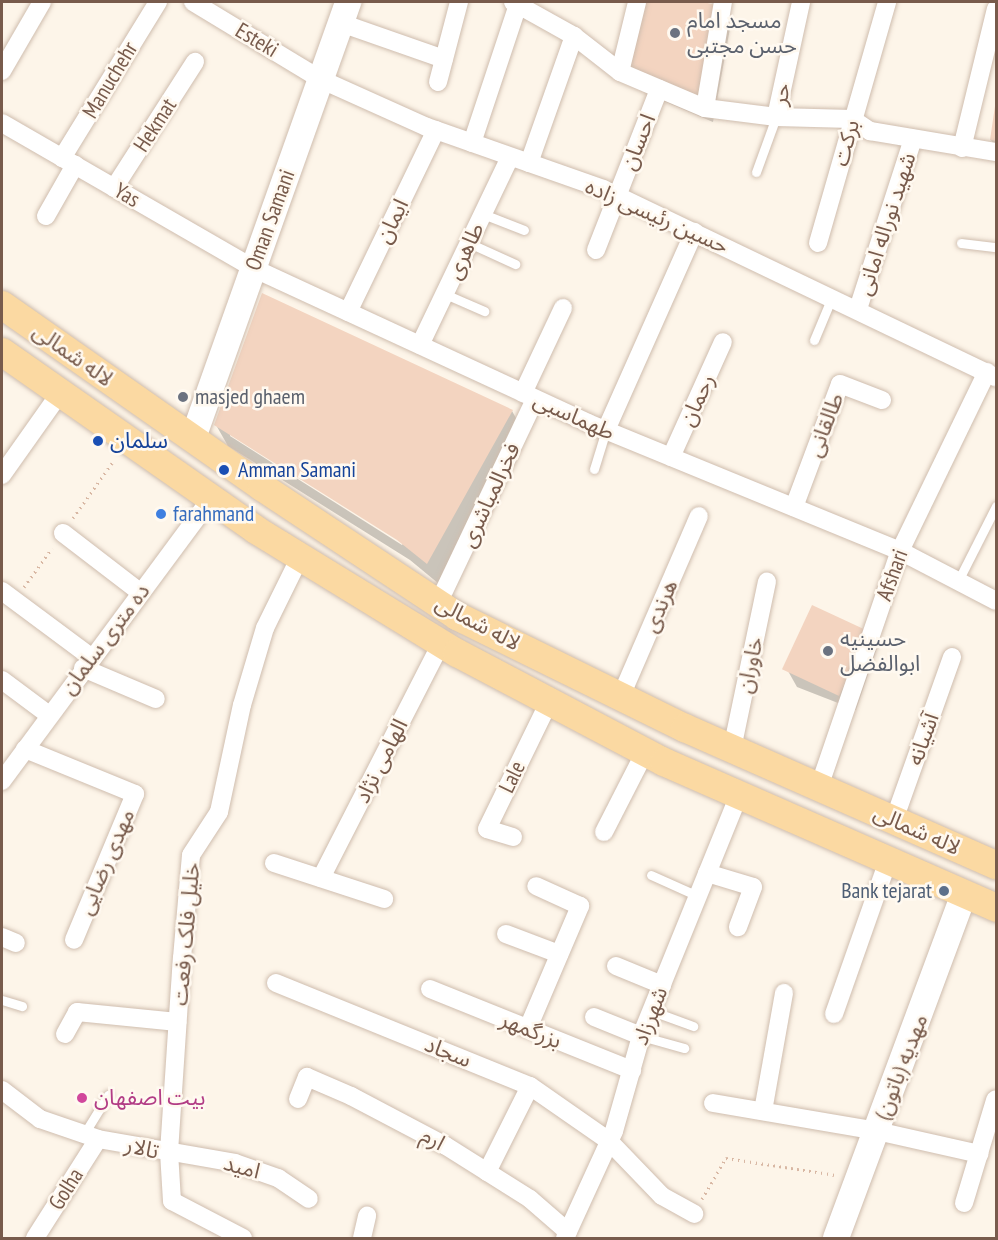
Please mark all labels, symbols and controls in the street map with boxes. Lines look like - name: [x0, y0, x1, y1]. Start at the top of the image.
- place label: مسجد امام حسن مجتبی: [687, 7, 797, 58]
- street label: Esteki: [231, 17, 283, 63]
- marker: مسجد امام حسن مجتبی: [668, 26, 682, 40]
- street label: Manuchehr: [77, 37, 143, 123]
- street label: حر: [766, 81, 796, 107]
- street label: Hekmat: [128, 93, 182, 157]
- street label: احسان: [615, 110, 661, 174]
- street label: برکت: [827, 117, 865, 169]
- street label: شهید نوراله امانی: [851, 149, 921, 299]
- street label: Oman Samani: [240, 166, 300, 274]
- street label: حسین رئیسی زاده: [581, 173, 733, 259]
- street label: Yas: [110, 177, 144, 213]
- street label: ایمان: [370, 195, 414, 247]
- street label: طاهری: [440, 219, 490, 283]
- street label: لاله شمالی: [28, 318, 118, 392]
- street label: رحمان: [674, 370, 720, 430]
- place label: masjed ghaem: [195, 384, 305, 410]
- street label: طهماسبی: [529, 386, 619, 446]
- street label: طالقانی: [801, 389, 849, 461]
- marker: masjed ghaem: [176, 390, 190, 404]
- place label: سلمان: [110, 428, 168, 454]
- marker: سلمان: [91, 434, 105, 448]
- street label: فخرالمباشری: [454, 439, 526, 551]
- place label: Amman Samani: [238, 457, 356, 483]
- marker: Amman Samani: [215, 461, 233, 479]
- place label: farahmand: [173, 501, 254, 527]
- marker: farahmand: [154, 507, 168, 521]
- street label: Afshari: [871, 546, 913, 604]
- street label: هرندی: [637, 575, 683, 637]
- street label: ده متری سلمان: [55, 578, 155, 700]
- street label: لاله شمالی: [431, 590, 525, 656]
- place label: حسینیه ابوالفضل: [840, 625, 920, 676]
- street label: خاوران: [731, 634, 769, 696]
- marker: حسینیه ابوالفضل: [821, 644, 835, 658]
- street label: آشیانه: [901, 709, 945, 769]
- street label: الهامی نژاد: [349, 715, 413, 807]
- street label: Lale: [493, 757, 531, 797]
- street label: لاله شمالی: [870, 799, 964, 861]
- street label: مهدی رضایی: [72, 805, 140, 919]
- street label: خلیل فلک رفعت: [167, 861, 205, 1007]
- place label: Bank tejarat: [841, 878, 932, 904]
- marker: Bank tejarat: [937, 884, 951, 898]
- street label: شهرزاد: [627, 983, 673, 1049]
- street label: بزرگمهر: [497, 1006, 565, 1054]
- street label: مهدیه (باتون): [869, 1010, 933, 1124]
- street label: سجاد: [421, 1031, 475, 1073]
- place label: بيت اصفهان: [94, 1085, 205, 1111]
- marker: بيت اصفهان: [75, 1091, 89, 1105]
- street label: ارم: [417, 1122, 449, 1156]
- street label: تالار: [123, 1131, 161, 1165]
- street label: امید: [221, 1150, 263, 1184]
- street label: Golha: [43, 1163, 89, 1215]

